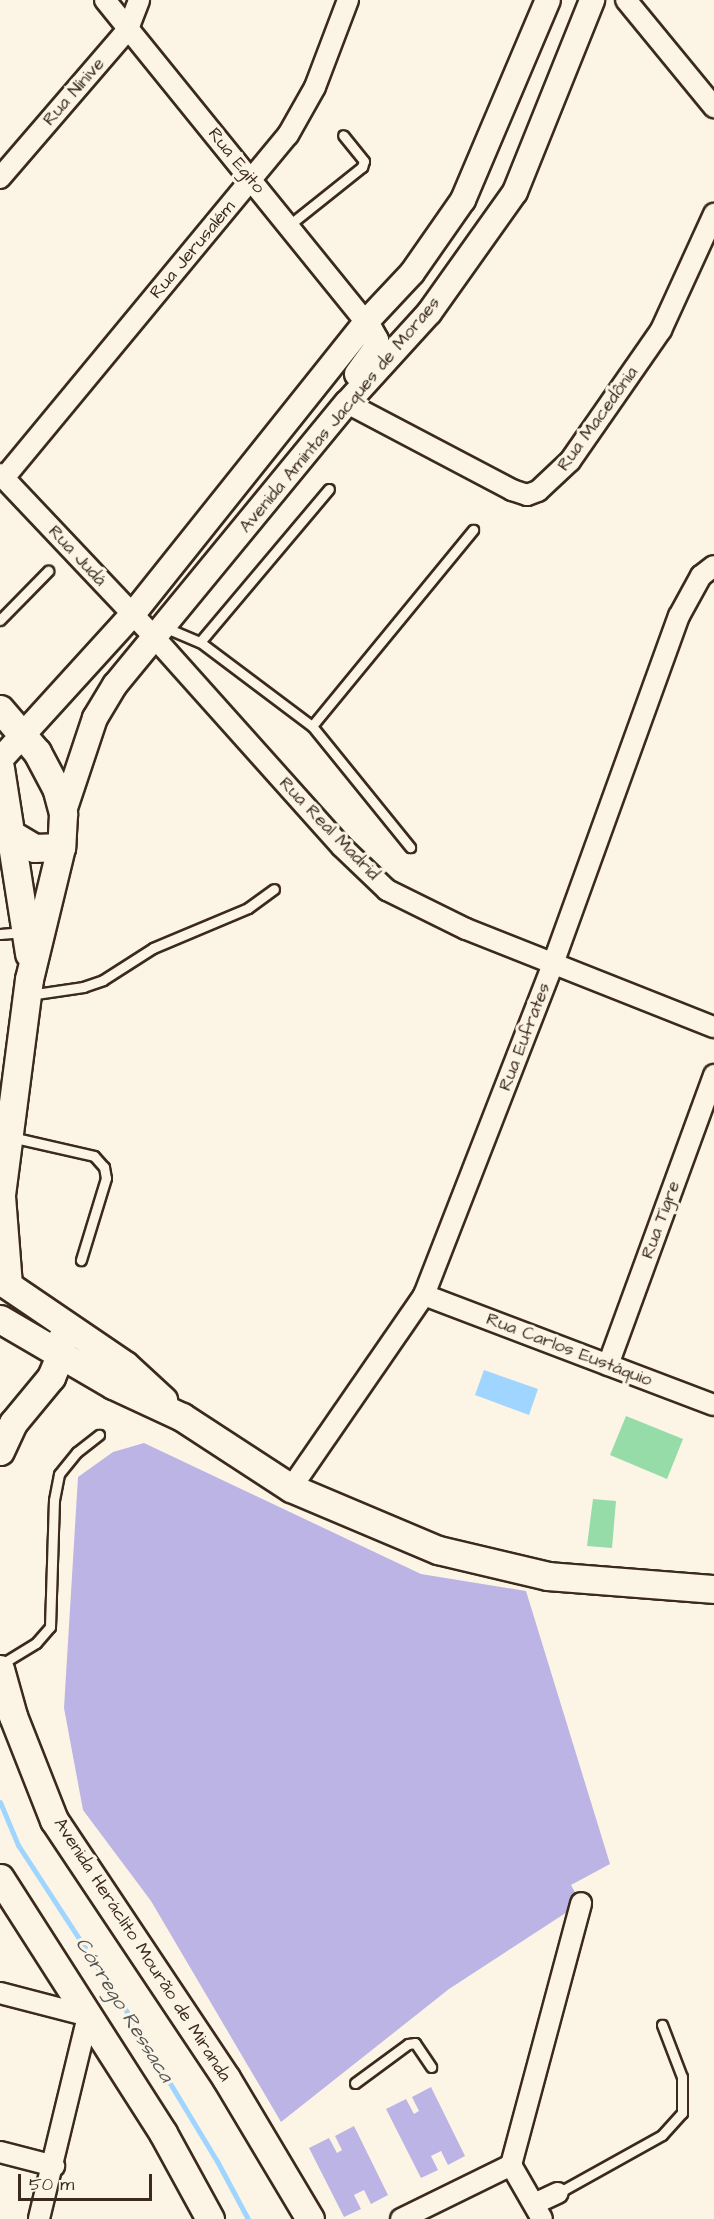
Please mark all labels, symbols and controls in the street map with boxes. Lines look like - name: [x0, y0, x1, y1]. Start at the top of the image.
- street label: Rua Nínive: [39, 54, 109, 130]
- street label: Rua Egito: [203, 124, 269, 198]
- street label: Rua Jerusalém: [146, 197, 240, 303]
- street label: Avenida Amintas Jacques de Moraes: [235, 293, 445, 537]
- street label: Rua Macedônia: [553, 363, 643, 475]
- street label: Rua Judá: [43, 521, 111, 591]
- street label: Rua Real Madrid: [274, 773, 384, 885]
- street label: Rua Eufrates: [494, 980, 556, 1094]
- street label: Rua Tigre: [637, 1178, 685, 1262]
- street label: Rua Carlos Eustáquio: [483, 1308, 655, 1392]
- street label: Avenida Heráclito Mourão de Miranda: [49, 1814, 235, 2086]
- water label: Córrego Ressaca: [70, 1933, 178, 2087]
- scale bar: [21, 2162, 154, 2200]
- text: 50 m: [29, 2172, 74, 2197]

